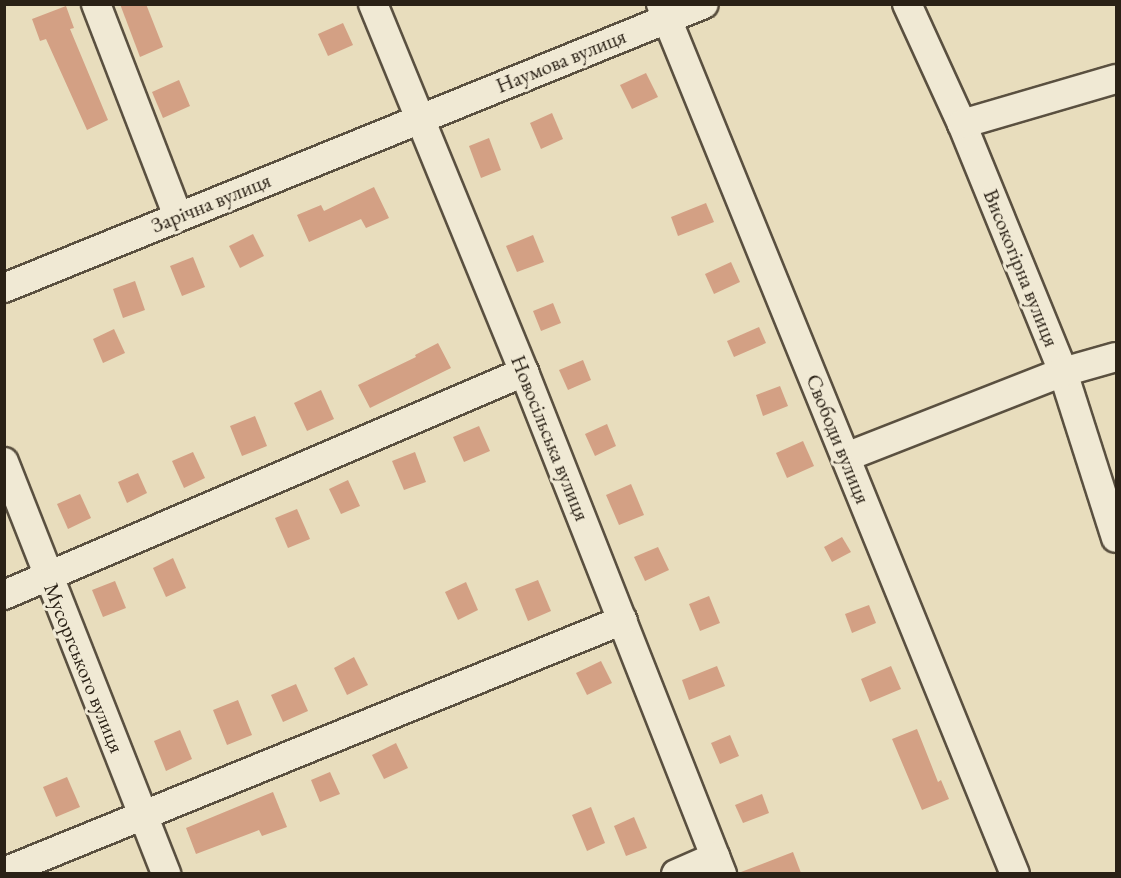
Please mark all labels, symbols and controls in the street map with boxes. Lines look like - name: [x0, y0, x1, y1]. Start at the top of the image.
- street label: Наумова вулиця: [492, 23, 630, 99]
- street label: Зарічна вулиця: [148, 168, 274, 238]
- street label: Високогірна вулиця: [978, 186, 1064, 350]
- street label: Новосільська вулиця: [505, 352, 595, 524]
- street label: Свободи вулиця: [801, 371, 875, 507]
- street label: Мусоргського вулиця: [38, 580, 130, 756]

